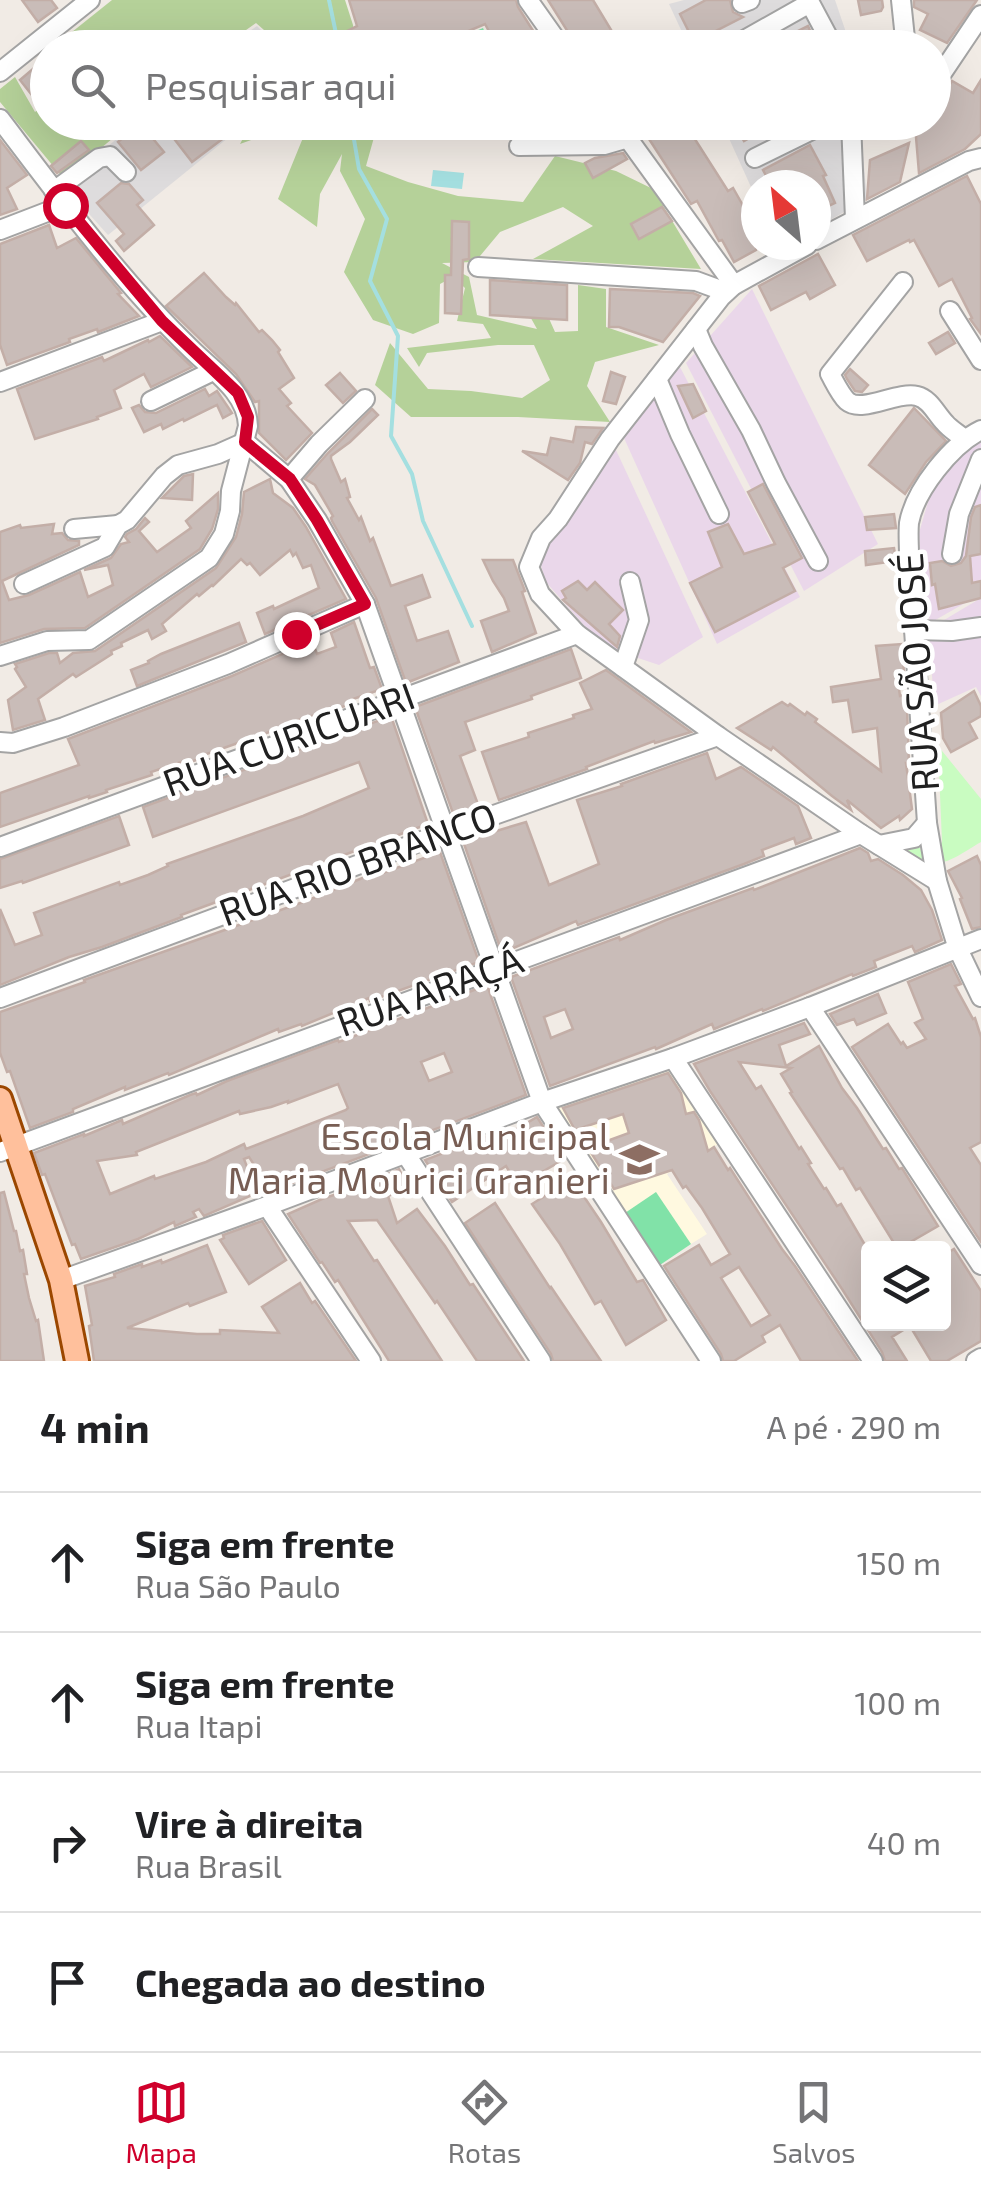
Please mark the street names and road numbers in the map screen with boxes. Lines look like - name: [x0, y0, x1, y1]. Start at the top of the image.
- street label: RUA SÃO JOSÉ: [885, 551, 947, 793]
- street label: RUA CURICUARI: [156, 671, 420, 805]
- street label: RUA RIO BRANCO: [213, 792, 502, 935]
- street label: RUA ARAÇÁ: [330, 935, 529, 1046]

